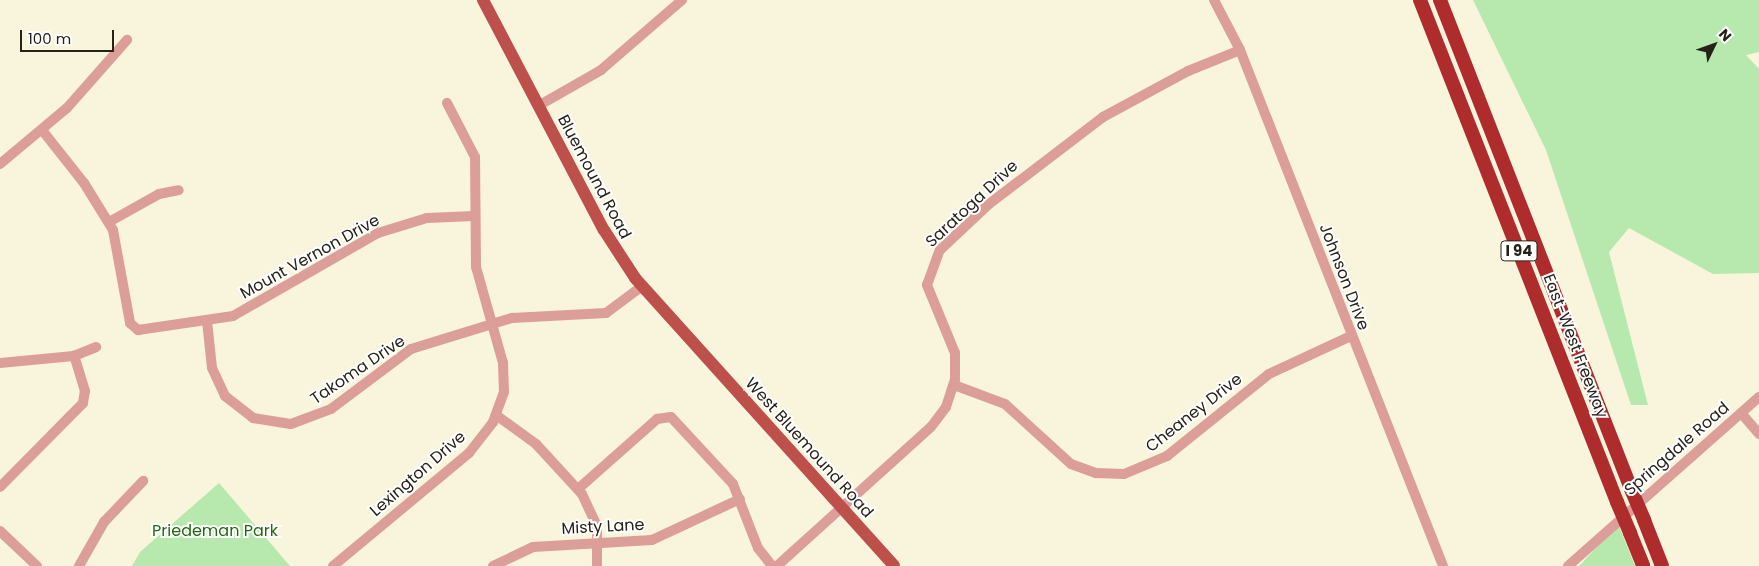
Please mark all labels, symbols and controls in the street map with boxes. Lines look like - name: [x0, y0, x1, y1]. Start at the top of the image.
- scale bar: [22, 20, 116, 52]
- north arrow: [1689, 20, 1739, 70]
- text: N: [1714, 24, 1736, 46]
- text: 100 m: [28, 28, 71, 49]
- street label: Bluemound Road: [553, 112, 635, 242]
- street label: Saratoga Drive: [922, 156, 1022, 252]
- street label: Mount Vernon Drive: [237, 211, 383, 303]
- street label: Johnson Drive: [1315, 221, 1373, 333]
- road number: I 94: [1500, 238, 1538, 264]
- street label: East-West Freeway: [1539, 271, 1611, 421]
- street label: Takoma Drive: [307, 331, 409, 409]
- street label: Cheaney Drive: [1142, 369, 1246, 457]
- street label: West Bluemound Road: [741, 374, 877, 522]
- street label: Springdale Road: [1621, 398, 1733, 500]
- street label: Lexington Drive: [366, 427, 470, 521]
- street label: Misty Lane: [561, 515, 645, 539]
- park label: Priedeman Park: [152, 521, 278, 541]

